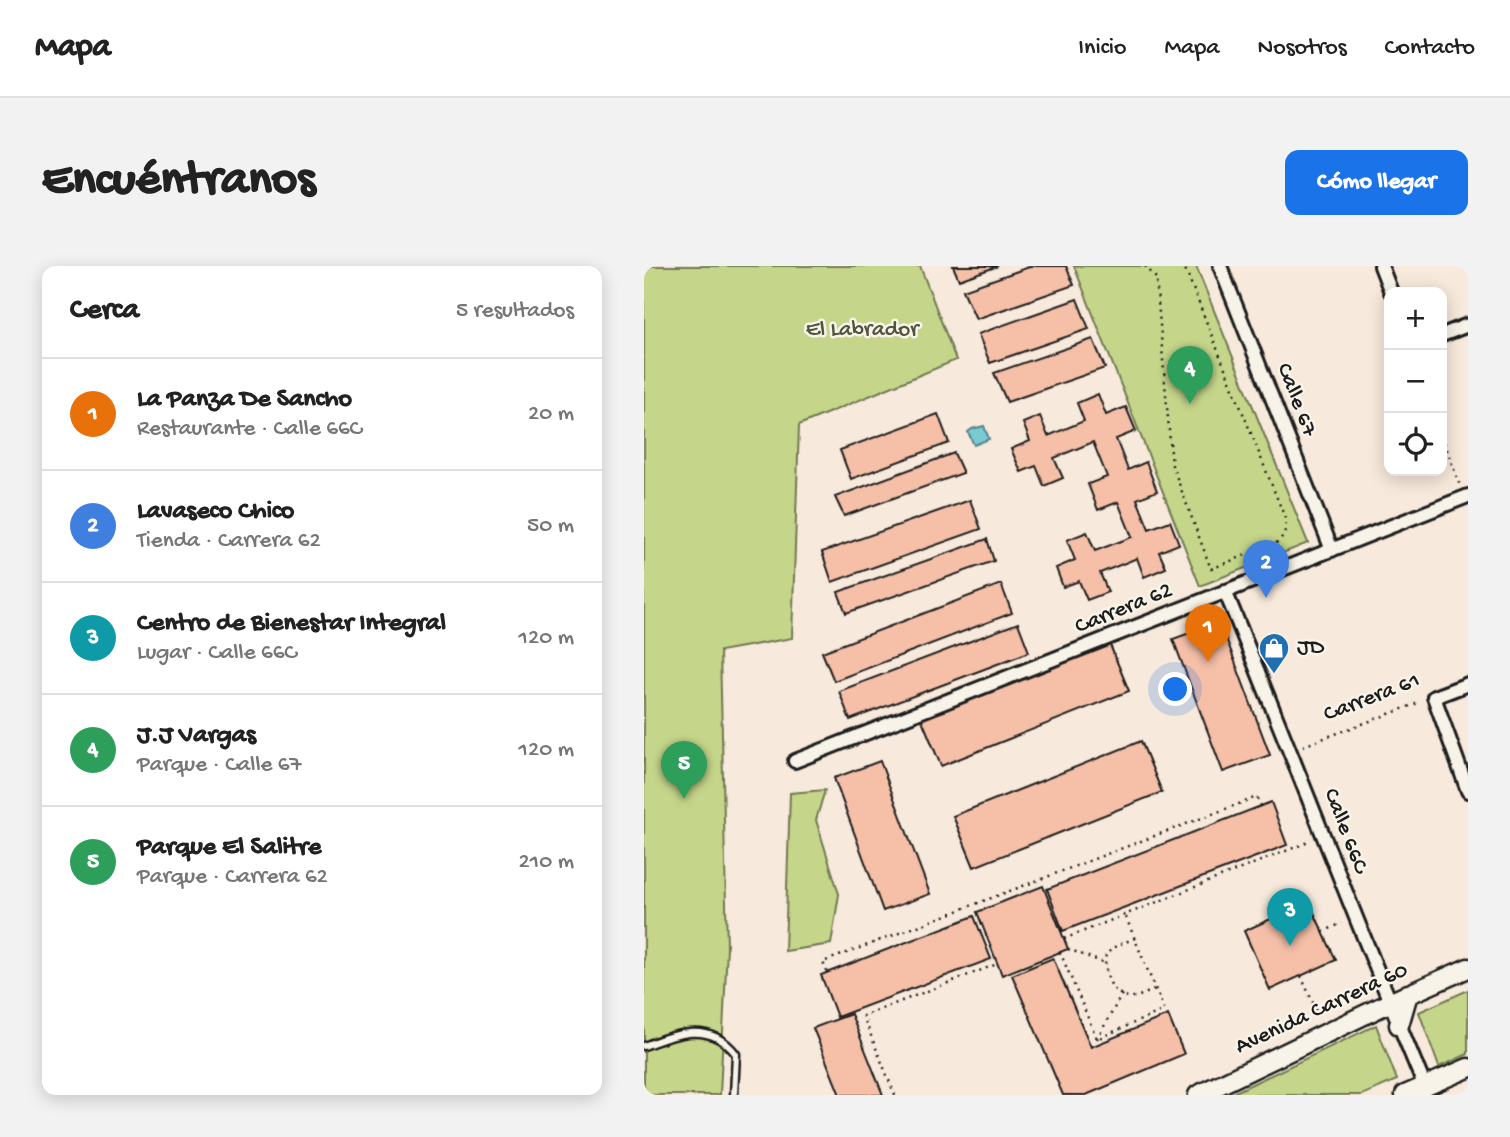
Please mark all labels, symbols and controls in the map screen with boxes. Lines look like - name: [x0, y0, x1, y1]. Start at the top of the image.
- text: Mapa: [35, 29, 111, 67]
- text: Inicio: [1078, 34, 1126, 63]
- text: Mapa: [1164, 34, 1220, 63]
- text: Nosotros: [1258, 34, 1347, 63]
- text: Contacto: [1385, 34, 1475, 63]
- button: Cómo llegar: [1285, 150, 1468, 215]
- text: Encuéntranos: [42, 153, 315, 211]
- map controls: [1384, 287, 1447, 476]
- button: +: [1384, 287, 1447, 350]
- text: Cerca: [70, 294, 139, 329]
- text: 5 resultados: [456, 298, 574, 325]
- park label: El Labrador: [806, 317, 920, 344]
- pin: 4: [1167, 346, 1213, 404]
- button: −: [1384, 350, 1447, 413]
- street label: Calle 67: [1270, 360, 1323, 441]
- text: La Panza De Sancho: [137, 385, 352, 416]
- text: 1: [88, 401, 98, 428]
- text: 20 m: [528, 401, 574, 428]
- button: locate: [1384, 413, 1447, 476]
- text: Restaurante · Calle 66C: [137, 416, 362, 443]
- text: Lavaseco Chico: [137, 497, 294, 528]
- text: 2: [87, 513, 99, 540]
- text: 50 m: [527, 513, 574, 540]
- text: Tienda · Carrera 62: [137, 528, 321, 555]
- pin: 2: [1243, 540, 1289, 598]
- street label: Carrera 62: [1071, 577, 1177, 641]
- pin: 1: [1185, 604, 1231, 662]
- text: Centro de Bienestar Integral: [137, 609, 446, 640]
- text: 3: [87, 625, 99, 652]
- text: 120 m: [519, 625, 574, 652]
- shop icon: JD: [1257, 631, 1291, 675]
- place label: JD: [1297, 635, 1325, 662]
- text: Lugar · Calle 66C: [137, 640, 297, 667]
- street label: Carrera 61: [1320, 667, 1424, 729]
- your location: [1158, 672, 1192, 706]
- text: J.J Vargas: [137, 721, 256, 752]
- text: 4: [88, 737, 98, 764]
- text: 120 m: [519, 737, 574, 764]
- pin: 5: [661, 741, 707, 799]
- text: Parque · Calle 67: [137, 752, 301, 779]
- street label: Calle 66C: [1317, 785, 1374, 879]
- text: Parque El Salitre: [137, 833, 322, 864]
- text: 5: [87, 849, 99, 876]
- text: 210 m: [519, 849, 574, 876]
- text: Parque · Carrera 62: [137, 864, 328, 891]
- pin: 3: [1267, 888, 1313, 946]
- street label: Avenida Carrera 60: [1231, 957, 1413, 1061]

